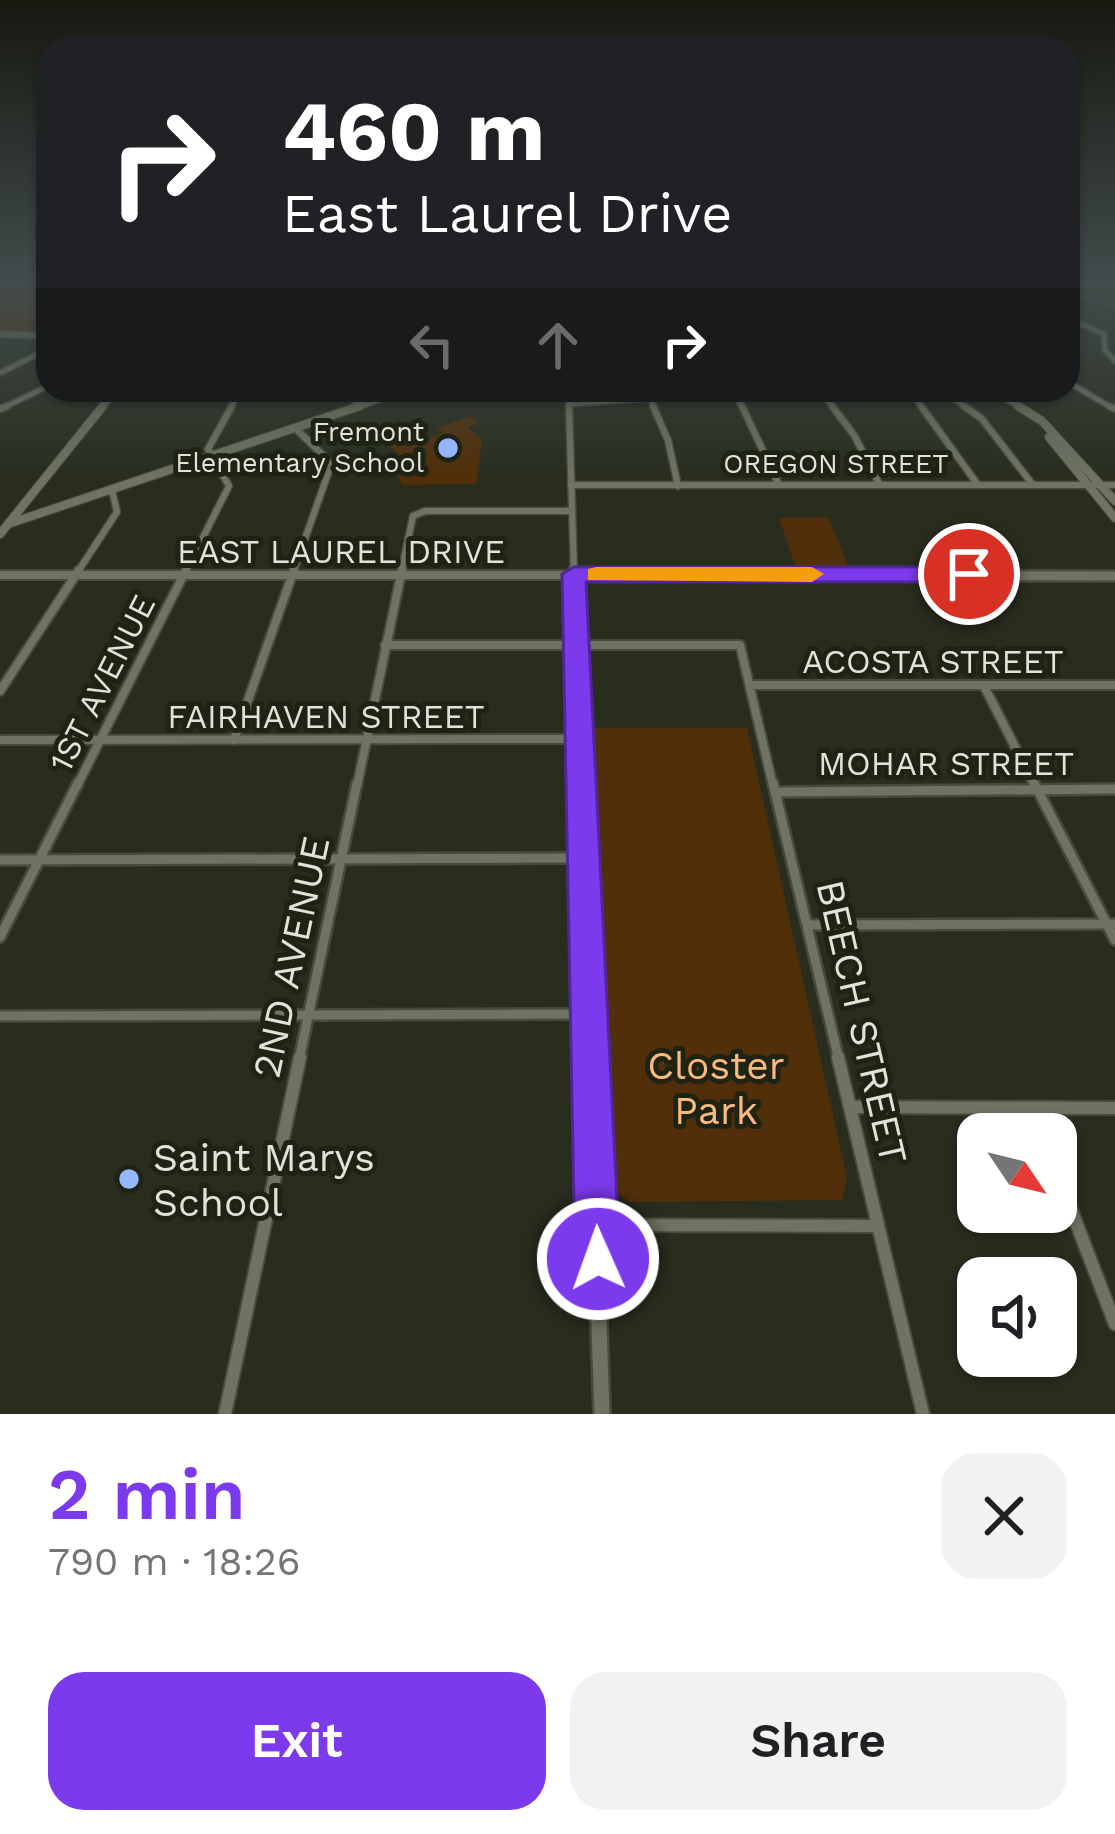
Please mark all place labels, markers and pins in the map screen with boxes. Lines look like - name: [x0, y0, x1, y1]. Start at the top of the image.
- place label: Fremont Elementary School: [175, 416, 424, 479]
- marker: Fremont Elementary School: [435, 435, 461, 461]
- pin: [918, 523, 1020, 625]
- place label: Saint Marys School: [153, 1135, 375, 1225]
- marker: Saint Marys School: [116, 1166, 142, 1192]

